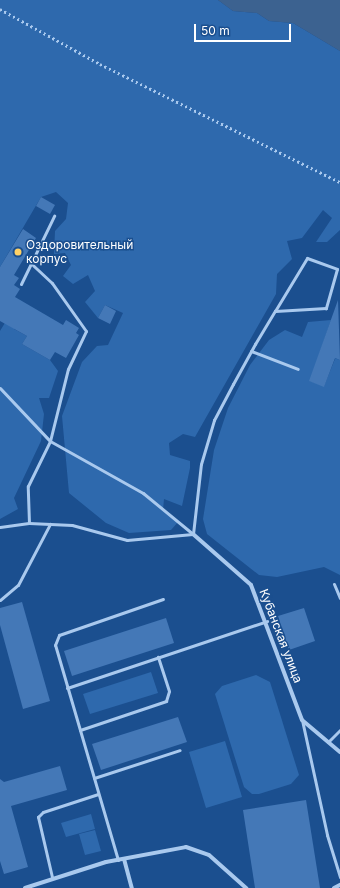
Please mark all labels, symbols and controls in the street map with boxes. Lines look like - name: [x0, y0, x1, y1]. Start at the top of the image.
- scale bar: [196, 16, 293, 42]
- text: 50 m: [201, 23, 230, 38]
- place label: Оздоровительный корпус: [26, 238, 133, 266]
- marker: Оздоровительный корпус: [13, 247, 23, 257]
- street label: Кубанская улица: [256, 587, 306, 685]

